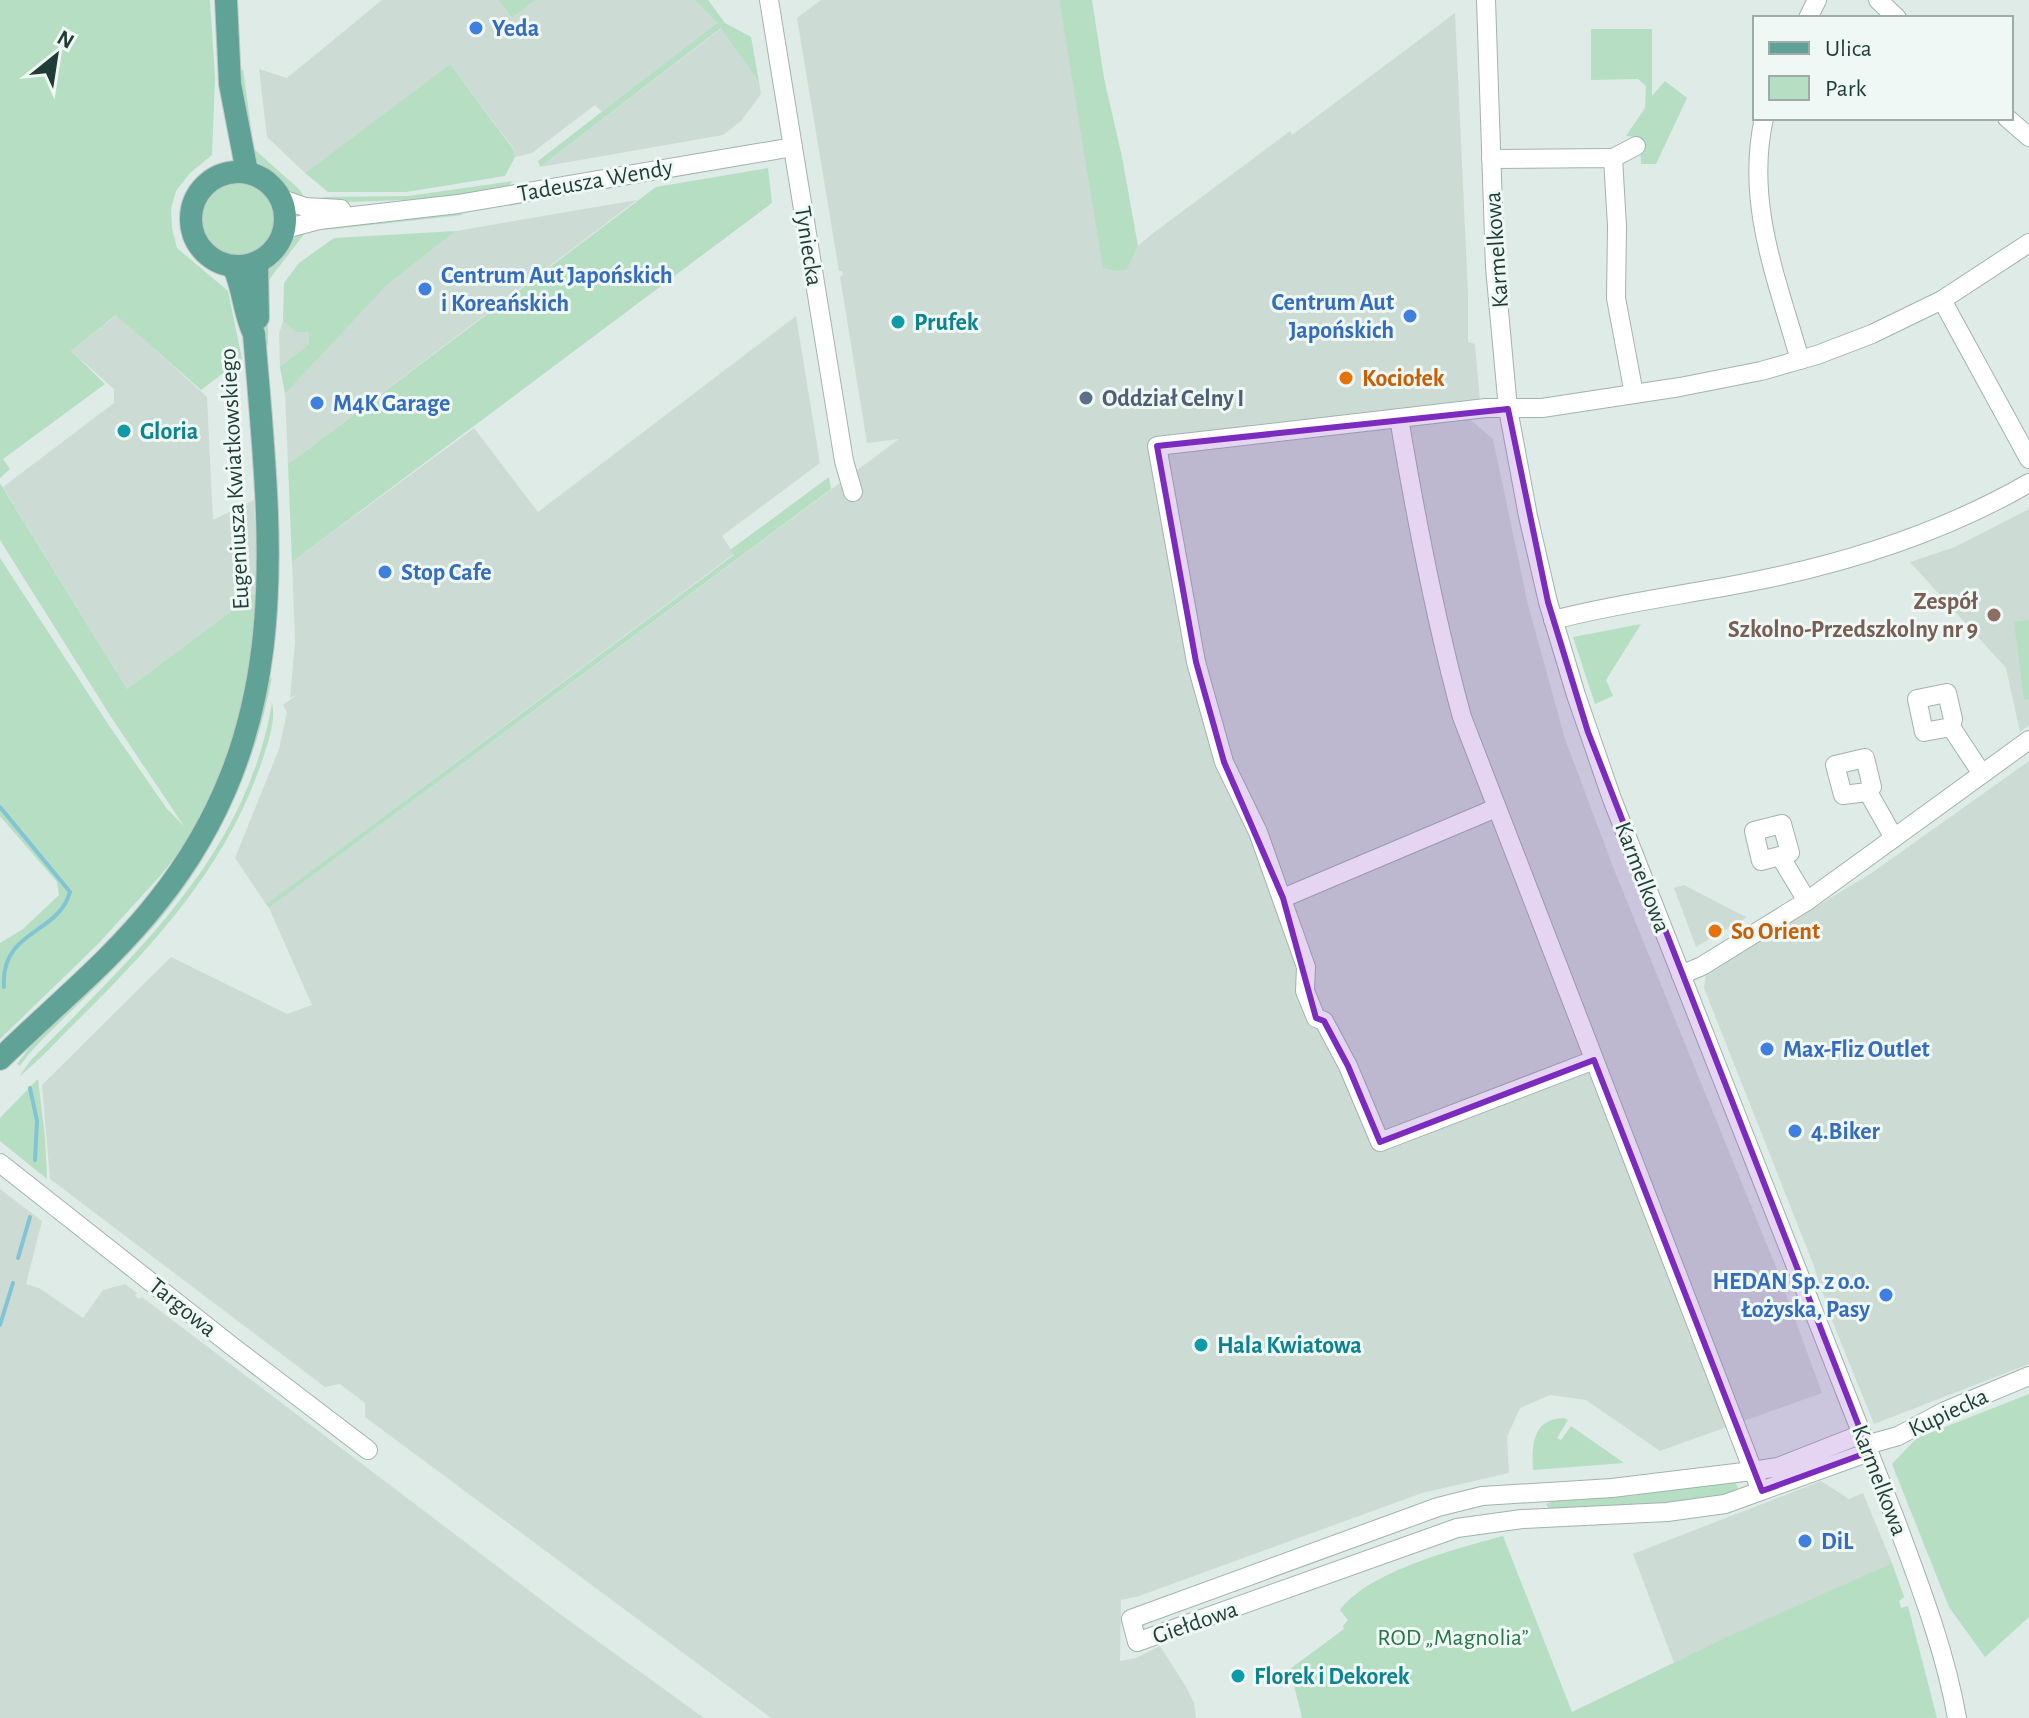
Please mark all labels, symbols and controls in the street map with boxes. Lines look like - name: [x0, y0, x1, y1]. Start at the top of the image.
- north arrow: [16, 16, 96, 96]
- legend: [1753, 16, 2013, 120]
- place label: Yeda: [492, 17, 539, 41]
- marker: Yeda: [467, 19, 485, 37]
- text: N: [53, 26, 78, 53]
- text: Ulica: [1825, 37, 1872, 61]
- text: Park: [1825, 77, 1866, 101]
- street label: Tadeusza Wendy: [516, 156, 675, 206]
- street label: Karmelkowa: [1481, 191, 1513, 309]
- street label: Tyniecka: [790, 205, 826, 288]
- place label: Centrum Aut Japońskich i Koreańskich: [441, 264, 673, 316]
- marker: Centrum Aut Japońskich i Koreańskich: [416, 280, 434, 298]
- place label: Centrum Aut Japońskich: [1271, 291, 1394, 343]
- marker: Centrum Aut Japońskich: [1401, 307, 1419, 325]
- place label: Prufek: [914, 311, 979, 335]
- marker: Prufek: [889, 313, 907, 331]
- street label: Eugeniusza Kwiatkowskiego: [216, 348, 254, 610]
- place label: Kociołek: [1362, 367, 1445, 391]
- marker: Kociołek: [1337, 369, 1355, 387]
- place label: Oddział Celny I: [1102, 387, 1244, 411]
- marker: Oddział Celny I: [1077, 389, 1095, 407]
- place label: M4K Garage: [333, 392, 450, 416]
- marker: M4K Garage: [308, 394, 326, 412]
- place label: Gloria: [140, 420, 198, 444]
- marker: Gloria: [115, 422, 133, 440]
- place label: Stop Cafe: [401, 561, 492, 585]
- marker: Stop Cafe: [376, 563, 394, 581]
- place label: Zespół Szkolno-Przedszkolny nr 9: [1728, 590, 1979, 642]
- marker: Zespół Szkolno-Przedszkolny nr 9: [1985, 606, 2003, 624]
- street label: Karmelkowa: [1610, 819, 1674, 936]
- place label: So Orient: [1731, 920, 1820, 944]
- marker: So Orient: [1706, 922, 1724, 940]
- place label: Max-Fliz Outlet: [1783, 1038, 1930, 1062]
- marker: Max-Fliz Outlet: [1758, 1040, 1776, 1058]
- place label: 4.Biker: [1811, 1120, 1881, 1144]
- marker: 4.Biker: [1786, 1122, 1804, 1140]
- place label: HEDAN Sp. z o.o. Łożyska, Pasy: [1712, 1270, 1870, 1322]
- street label: Targowa: [144, 1274, 221, 1342]
- marker: HEDAN Sp. z o.o. Łożyska, Pasy: [1877, 1286, 1895, 1304]
- place label: Hala Kwiatowa: [1217, 1334, 1362, 1358]
- marker: Hala Kwiatowa: [1192, 1336, 1210, 1354]
- street label: Kupiecka: [1905, 1384, 1992, 1442]
- street label: Karmelkowa: [1847, 1422, 1911, 1539]
- place label: DiL: [1821, 1530, 1854, 1554]
- marker: DiL: [1796, 1532, 1814, 1550]
- street label: Giełdowa: [1150, 1597, 1241, 1649]
- park label: ROD „Magnolia”: [1377, 1626, 1529, 1650]
- place label: Florek i Dekorek: [1254, 1665, 1410, 1689]
- marker: Florek i Dekorek: [1229, 1667, 1247, 1685]

